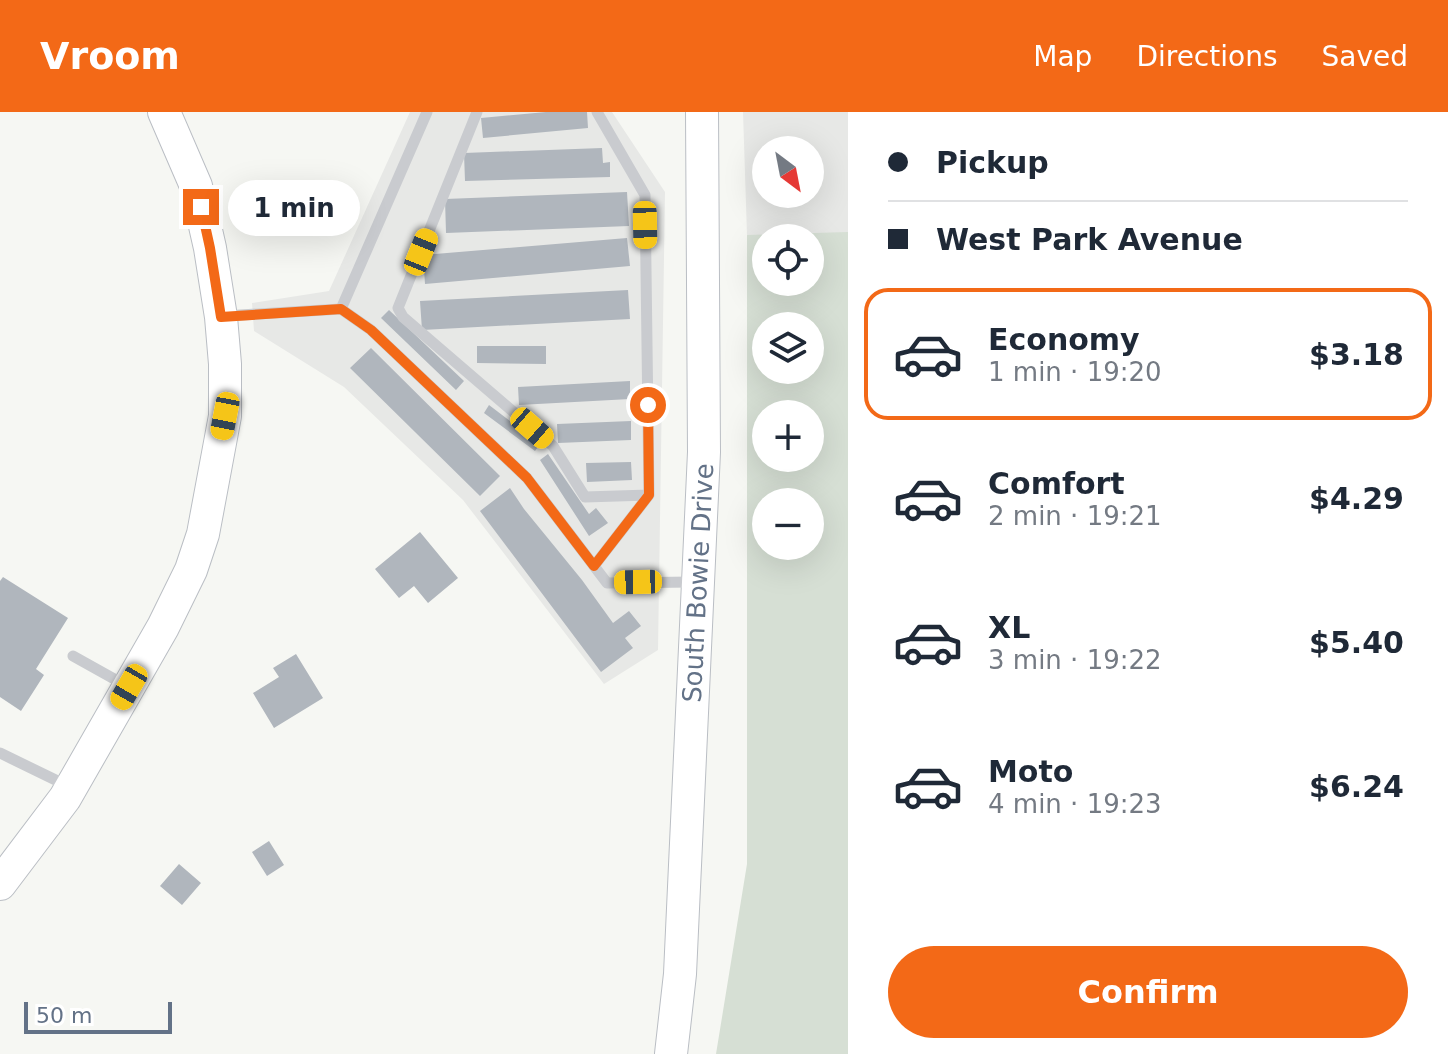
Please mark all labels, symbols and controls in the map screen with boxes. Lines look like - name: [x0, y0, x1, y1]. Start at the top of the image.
- text: Vroom: [40, 34, 180, 78]
- text: Map: [1033, 40, 1092, 73]
- text: Directions: [1136, 40, 1277, 73]
- text: Saved: [1321, 40, 1408, 73]
- north arrow: [752, 136, 824, 208]
- map controls: [752, 136, 824, 560]
- text: Pickup: [936, 145, 1049, 180]
- callout: 1 min: [229, 179, 361, 235]
- route end: [183, 189, 219, 225]
- text: 1 min: [253, 193, 335, 223]
- car: [633, 201, 657, 249]
- text: West Park Avenue: [936, 222, 1243, 257]
- button: locate: [752, 224, 824, 296]
- car: [401, 225, 441, 279]
- button: layers: [752, 312, 824, 384]
- icon: car: [892, 318, 964, 390]
- text: Economy: [988, 322, 1140, 357]
- text: $3.18: [1309, 337, 1404, 372]
- text: 1 min · 19:20: [988, 357, 1162, 387]
- route start: [630, 387, 666, 423]
- car: [209, 390, 241, 442]
- button: +: [752, 400, 824, 472]
- car: [506, 403, 558, 453]
- icon: car: [892, 462, 964, 534]
- street label: South Bowie Drive: [677, 463, 719, 703]
- text: Comfort: [988, 466, 1125, 501]
- text: $4.29: [1309, 481, 1404, 516]
- button: −: [752, 488, 824, 560]
- text: 2 min · 19:21: [988, 501, 1162, 531]
- car: [614, 570, 662, 594]
- icon: car: [892, 606, 964, 678]
- text: XL: [988, 610, 1030, 645]
- text: $5.40: [1309, 625, 1404, 660]
- text: 3 min · 19:22: [988, 645, 1162, 675]
- car: [107, 660, 151, 714]
- icon: car: [892, 750, 964, 822]
- text: Moto: [988, 754, 1073, 789]
- text: $6.24: [1309, 769, 1404, 804]
- text: 4 min · 19:23: [988, 789, 1162, 819]
- button: Confirm: [888, 946, 1408, 1038]
- scale bar: [24, 998, 172, 1034]
- text: 50 m: [36, 1003, 92, 1028]

